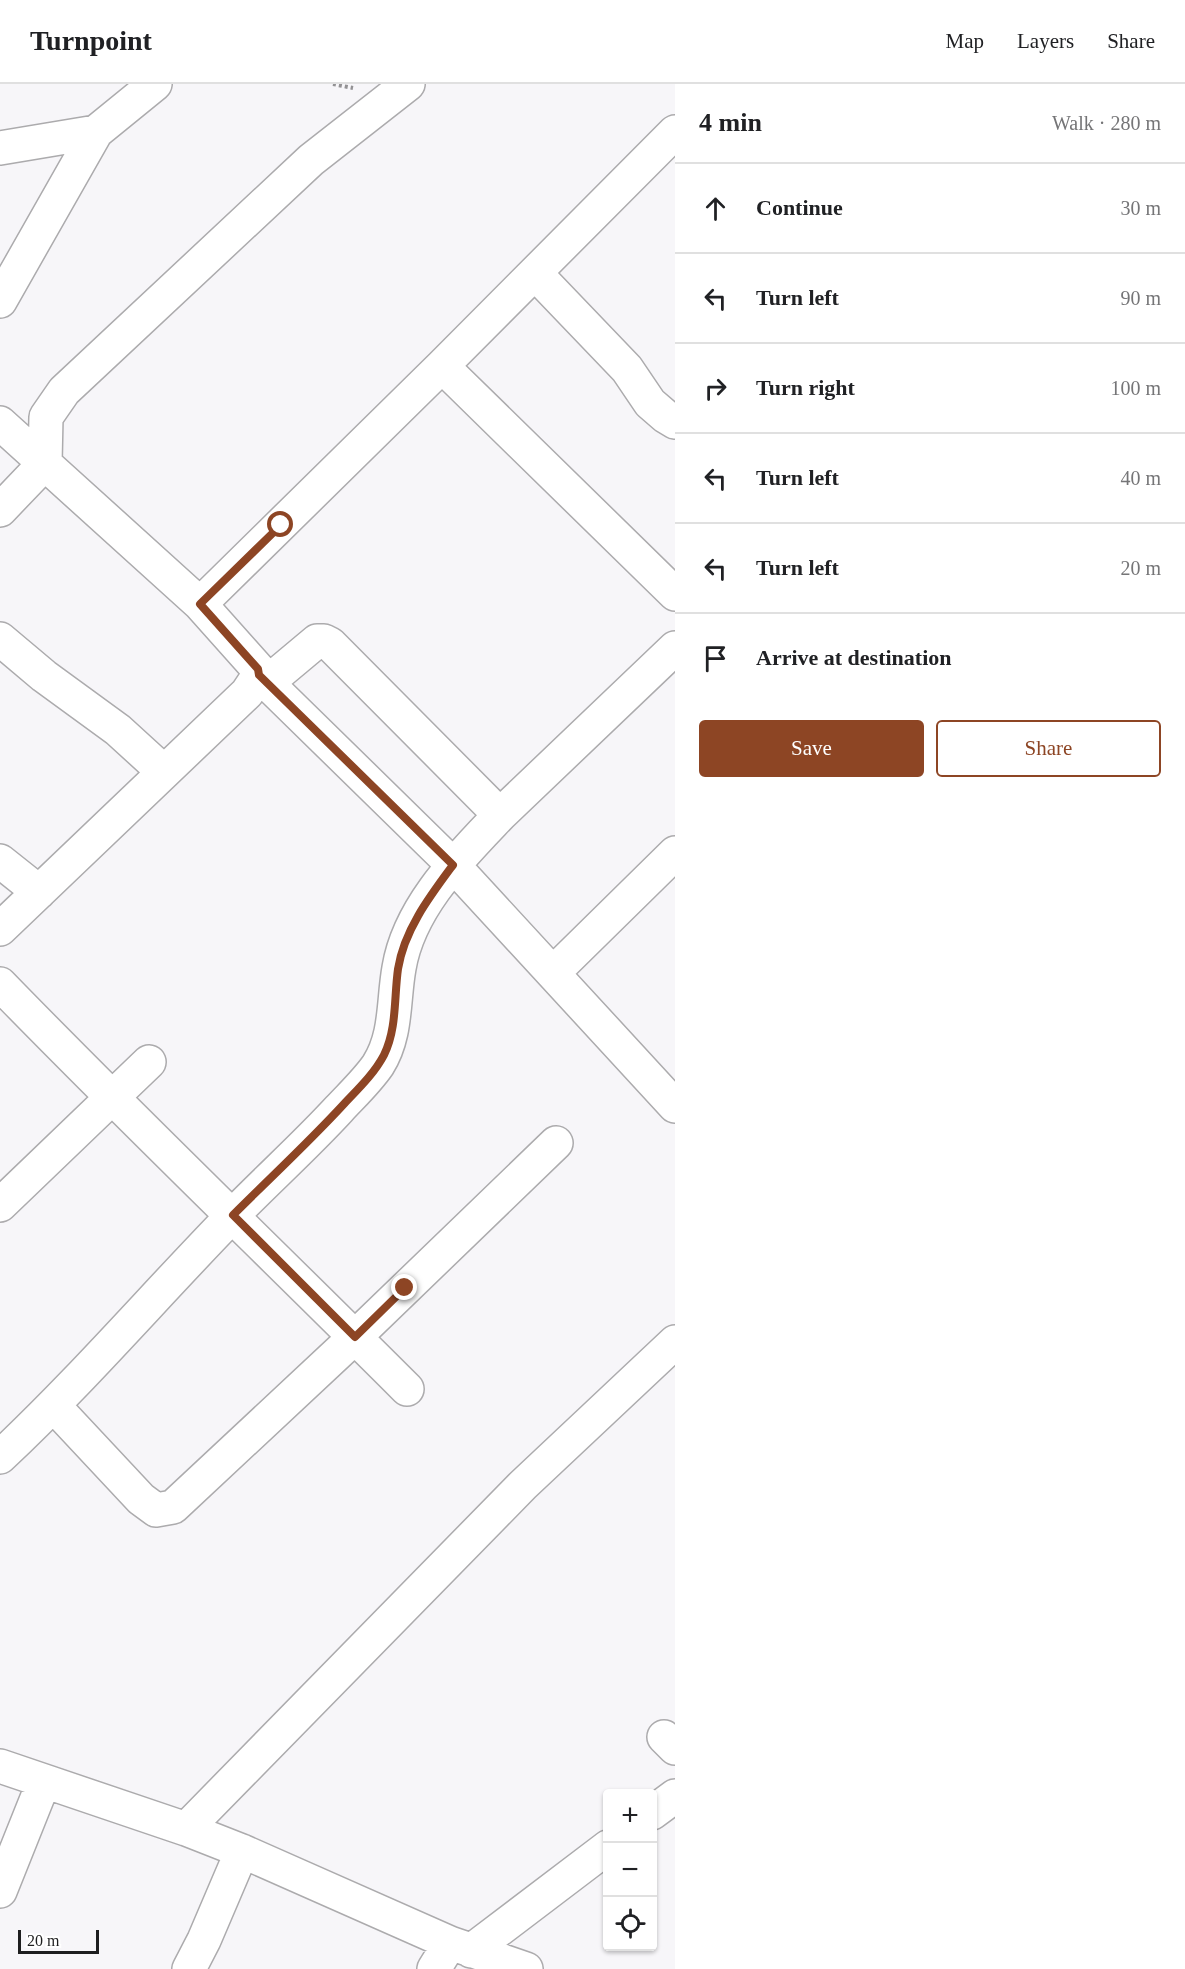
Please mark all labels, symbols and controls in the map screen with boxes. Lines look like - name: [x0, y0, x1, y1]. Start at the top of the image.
- text: Turnpoint: [30, 25, 152, 56]
- text: Map: [946, 29, 984, 53]
- text: Layers: [1017, 29, 1074, 53]
- text: Share: [1107, 29, 1155, 53]
- text: 4 min: [699, 108, 762, 137]
- text: Walk · 280 m: [1052, 112, 1161, 134]
- icon: ahead: [699, 192, 732, 225]
- text: Continue: [756, 195, 843, 220]
- text: 30 m: [1120, 197, 1161, 219]
- icon: left: [699, 282, 732, 315]
- text: Turn left: [756, 285, 839, 310]
- text: 90 m: [1120, 287, 1161, 309]
- icon: right: [699, 372, 732, 405]
- text: Turn right: [756, 375, 855, 400]
- text: 100 m: [1110, 377, 1161, 399]
- icon: left: [699, 462, 732, 495]
- text: Turn left: [756, 465, 839, 490]
- text: 40 m: [1120, 467, 1161, 489]
- route start: [267, 511, 293, 537]
- icon: left: [699, 552, 732, 585]
- text: Turn left: [756, 555, 839, 580]
- text: 20 m: [1120, 557, 1161, 579]
- icon: arrive: [699, 642, 732, 675]
- text: Arrive at destination: [756, 645, 952, 670]
- button: Save: [699, 720, 924, 777]
- button: Share: [936, 720, 1161, 777]
- route end: [391, 1274, 417, 1300]
- map controls: [603, 1789, 657, 1951]
- button: +: [603, 1789, 657, 1843]
- button: −: [603, 1843, 657, 1897]
- button: locate: [603, 1897, 657, 1951]
- scale bar: [18, 1927, 99, 1954]
- text: 20 m: [27, 1932, 59, 1949]

